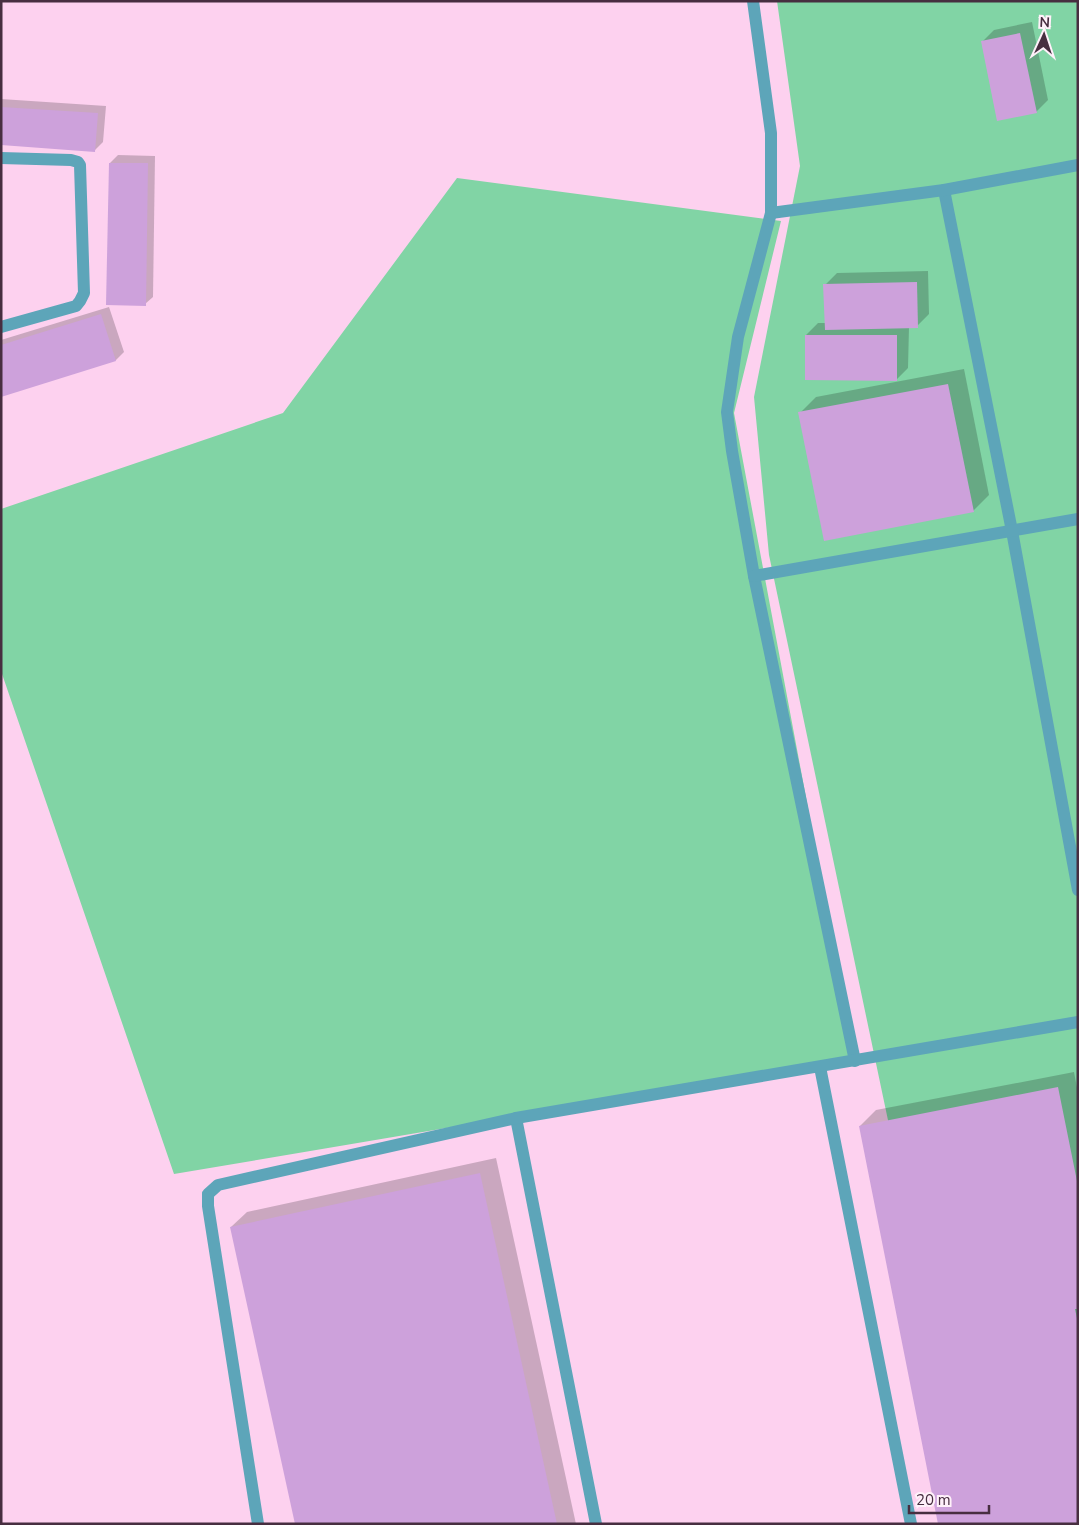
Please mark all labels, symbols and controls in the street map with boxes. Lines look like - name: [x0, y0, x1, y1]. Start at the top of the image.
- north arrow: [1019, 10, 1069, 60]
- text: N: [1039, 13, 1050, 32]
- scale bar: [909, 1482, 989, 1514]
- text: 20 m: [916, 1490, 951, 1510]

